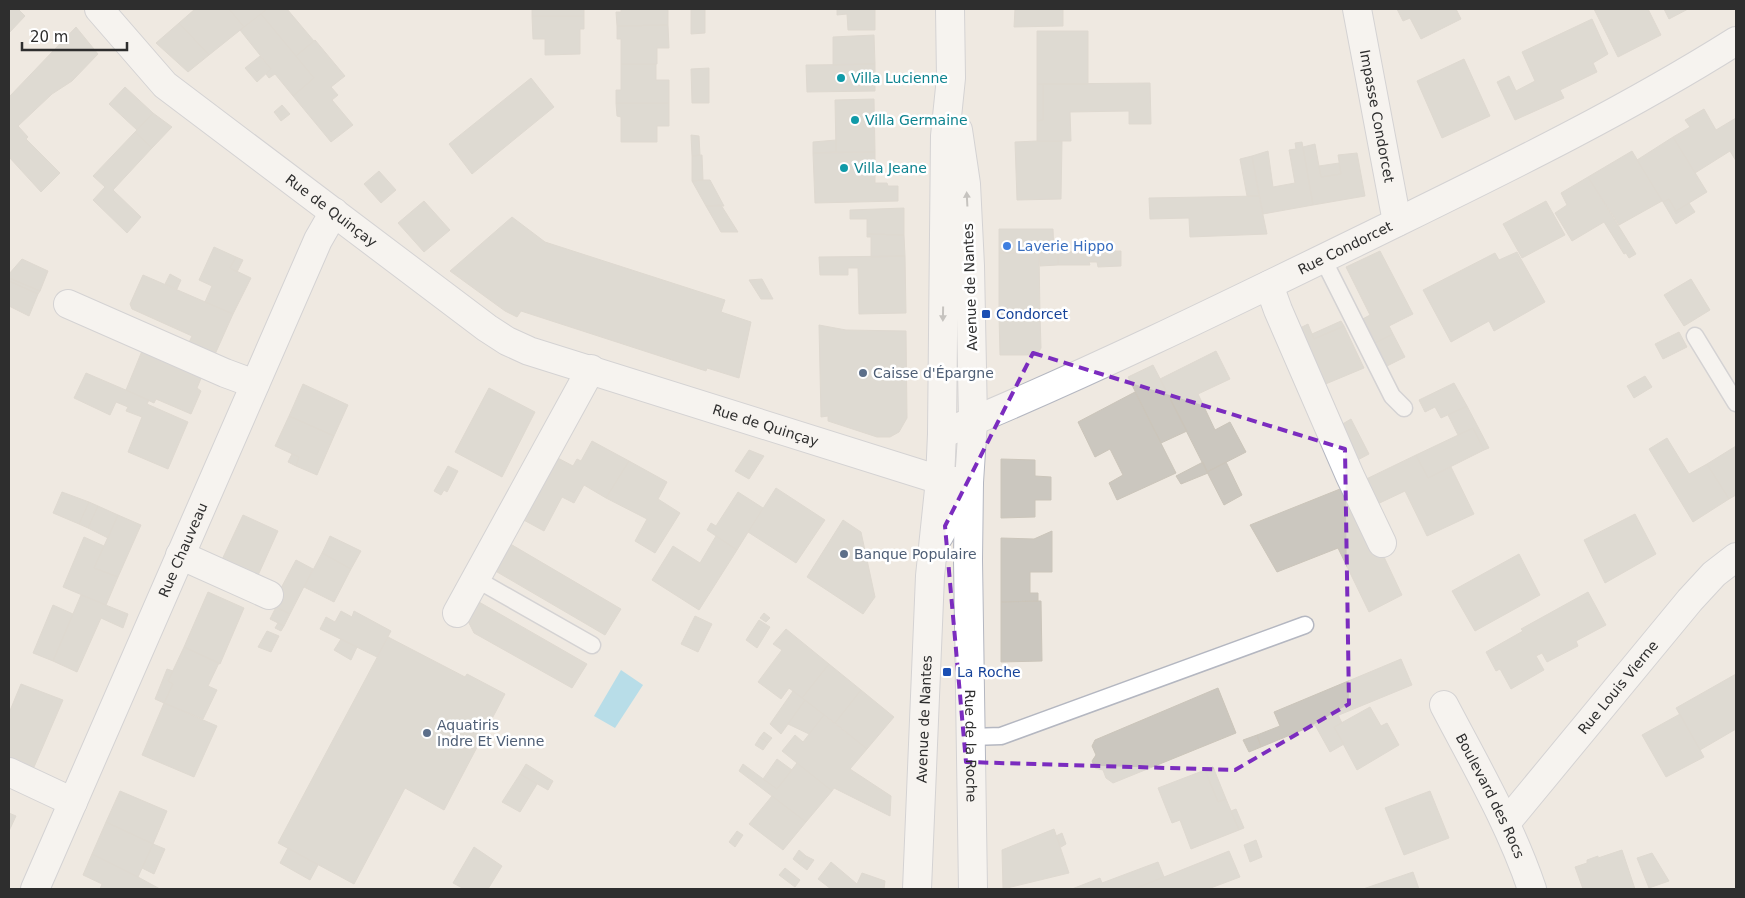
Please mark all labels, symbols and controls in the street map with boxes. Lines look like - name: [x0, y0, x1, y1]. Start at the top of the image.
- scale bar: [22, 20, 128, 52]
- text: 20 m: [30, 28, 68, 46]
- street label: Impasse Condorcet: [1357, 48, 1398, 184]
- place label: Villa Lucienne: [851, 70, 948, 86]
- marker: Villa Lucienne: [835, 72, 847, 84]
- place label: Villa Germaine: [865, 112, 968, 128]
- marker: Villa Germaine: [849, 114, 861, 126]
- place label: Villa Jeane: [854, 160, 927, 176]
- marker: Villa Jeane: [838, 162, 850, 174]
- street label: Rue de Quinçay: [282, 171, 380, 250]
- one-way arrow: [963, 191, 971, 207]
- street label: Rue Condorcet: [1295, 218, 1395, 278]
- street label: Avenue de Nantes: [960, 223, 980, 351]
- place label: Laverie Hippo: [1017, 238, 1114, 254]
- marker: Laverie Hippo: [1001, 240, 1013, 252]
- one-way arrow: [939, 306, 947, 322]
- place label: Condorcet: [996, 306, 1068, 322]
- marker: Condorcet: [980, 308, 992, 320]
- place label: Caisse d'Épargne: [873, 365, 994, 381]
- marker: Caisse d'Épargne: [857, 367, 869, 379]
- street label: Rue de Quinçay: [711, 401, 821, 449]
- street label: Rue Chauveau: [155, 500, 211, 600]
- place label: Banque Populaire: [854, 546, 977, 562]
- marker: Banque Populaire: [838, 548, 850, 560]
- street label: Rue Louis Vierne: [1575, 637, 1661, 737]
- street label: Avenue de Nantes: [913, 655, 935, 783]
- place label: La Roche: [957, 664, 1021, 680]
- marker: La Roche: [941, 666, 953, 678]
- street label: Rue de la Roche: [962, 689, 980, 803]
- place label: Aquatiris Indre Et Vienne: [437, 717, 544, 749]
- marker: Aquatiris Indre Et Vienne: [421, 727, 433, 739]
- street label: Boulevard des Rocs: [1453, 731, 1528, 861]

